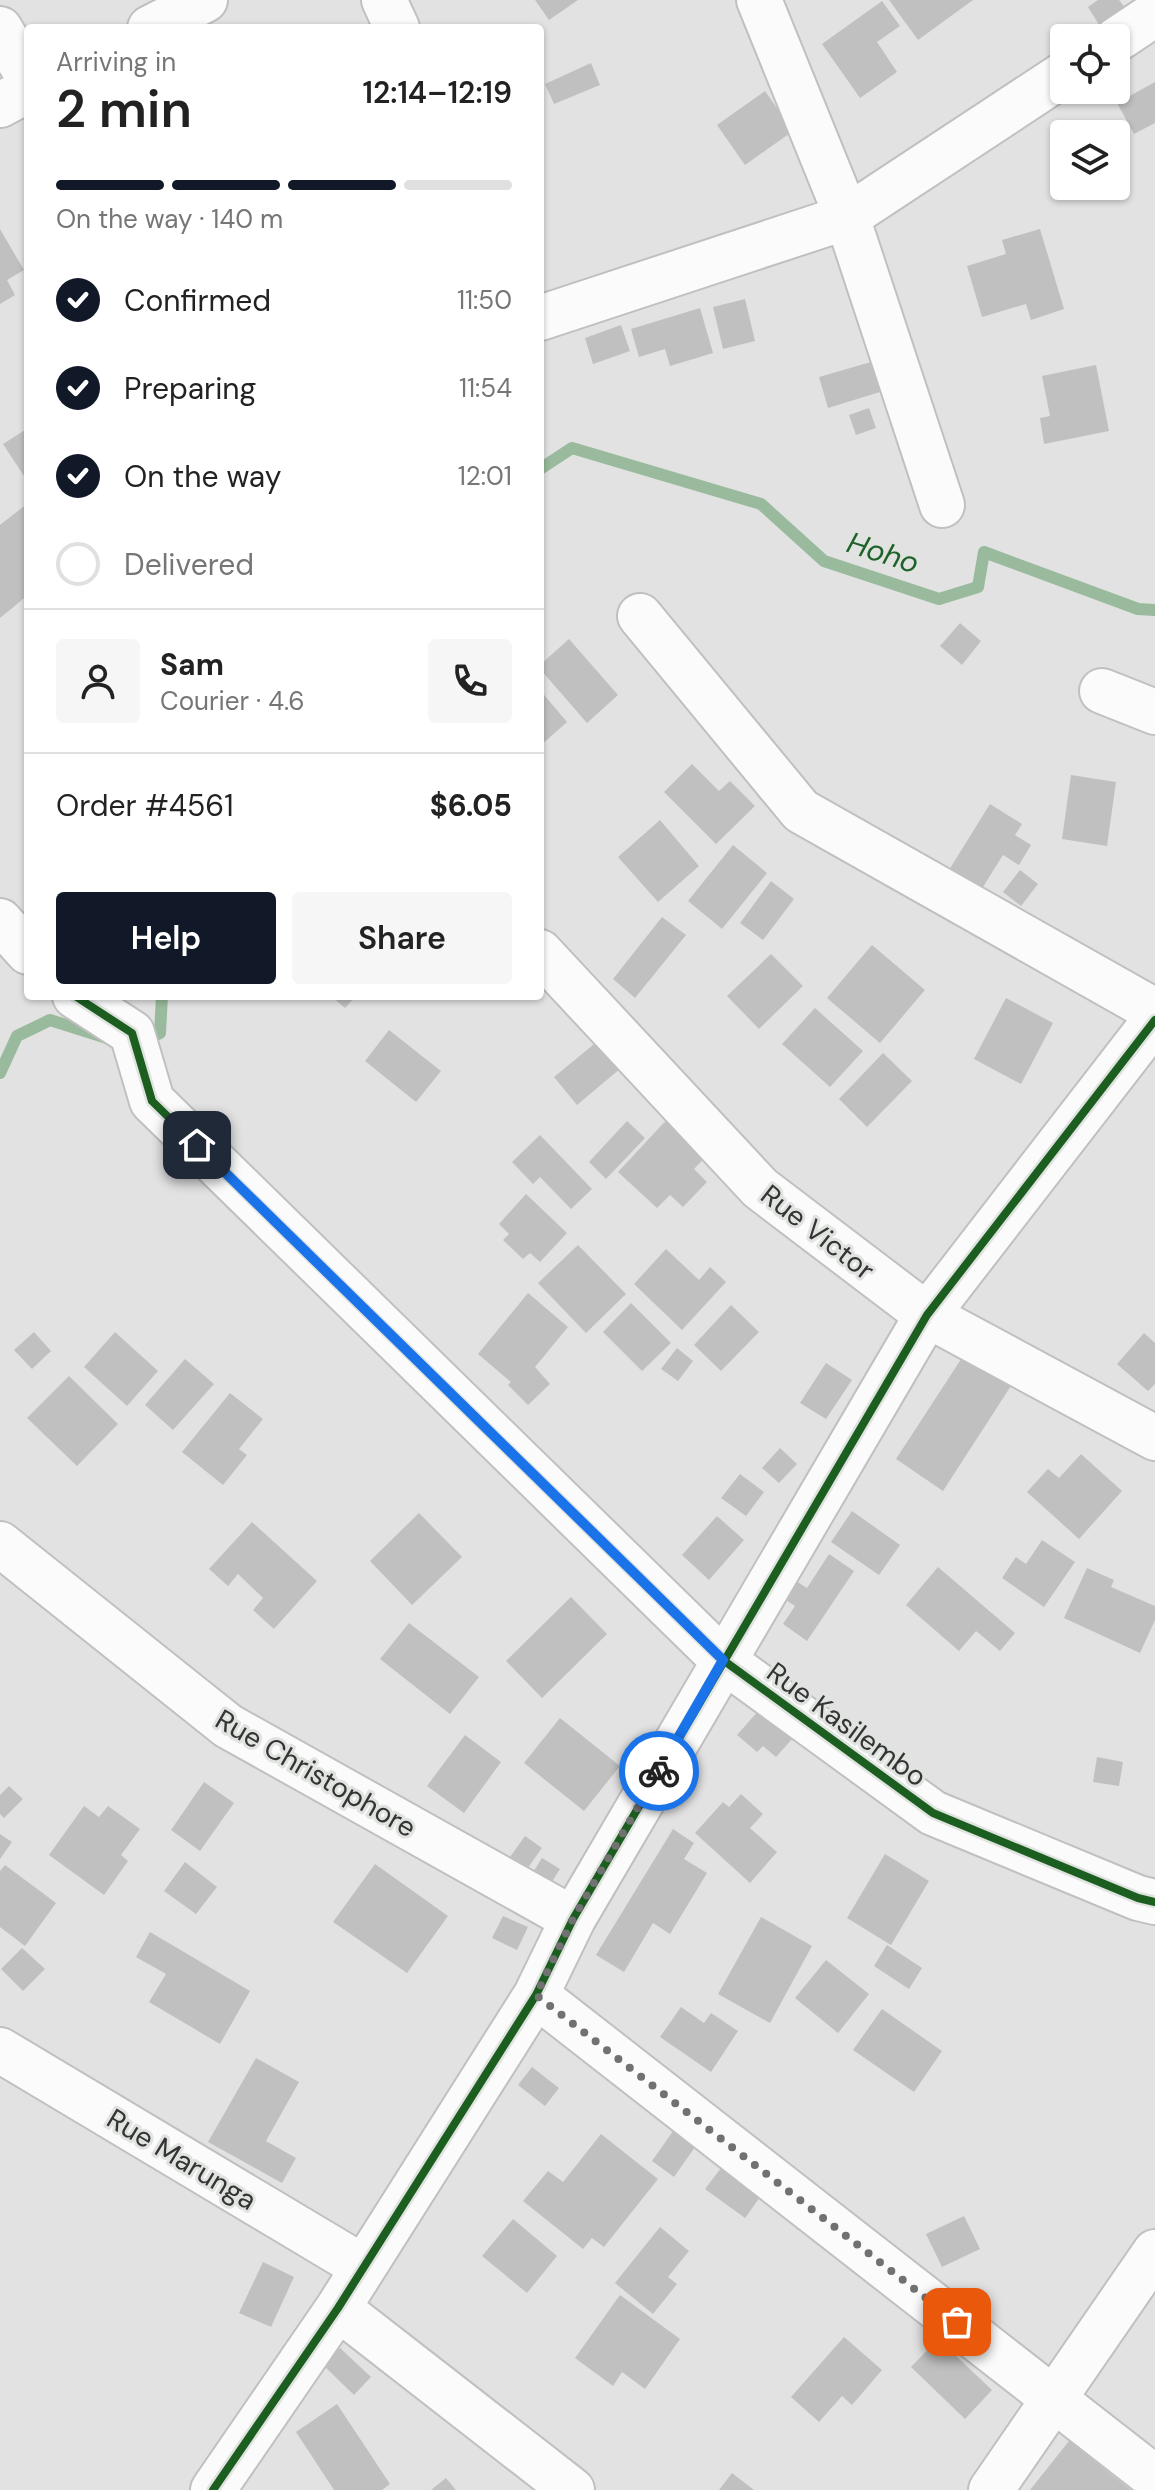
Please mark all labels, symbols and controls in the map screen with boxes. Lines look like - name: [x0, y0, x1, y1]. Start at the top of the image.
- map controls: [1050, 24, 1130, 200]
- button: locate: [1050, 24, 1130, 104]
- text: Arriving in: [56, 45, 176, 79]
- text: 12:14–12:19: [363, 73, 512, 112]
- text: 2 min: [56, 75, 192, 143]
- button: layers: [1050, 120, 1130, 200]
- text: On the way · 140 m: [56, 202, 283, 236]
- icon: check: [56, 278, 100, 322]
- text: Confirmed: [124, 281, 271, 320]
- text: 11:50: [457, 283, 512, 317]
- icon: check: [56, 366, 100, 410]
- text: Preparing: [124, 369, 256, 408]
- text: 11:54: [459, 371, 512, 405]
- icon: check: [56, 454, 100, 498]
- text: On the way: [124, 457, 281, 496]
- text: 12:01: [458, 459, 512, 493]
- water label: Hoho: [842, 523, 924, 582]
- text: Delivered: [124, 545, 254, 584]
- button: person: [56, 639, 140, 723]
- button: phone: [428, 639, 512, 723]
- text: Sam: [160, 645, 224, 684]
- text: Courier · 4.6: [160, 684, 305, 718]
- text: Order #4561: [56, 786, 234, 825]
- text: $6.05: [430, 786, 512, 825]
- button: Help: [56, 892, 276, 984]
- button: Share: [292, 892, 512, 984]
- pin: [163, 1111, 231, 1179]
- icon: home: [175, 1123, 219, 1167]
- street label: Rue Victor: [753, 1176, 882, 1288]
- street label: Rue Kasilembo: [759, 1654, 934, 1795]
- street label: Rue Christophore: [209, 1701, 423, 1846]
- courier: [619, 1731, 699, 1811]
- icon: bike: [637, 1749, 681, 1793]
- street label: Rue Marunga: [100, 2100, 263, 2219]
- pin: [923, 2288, 991, 2356]
- icon: bag: [935, 2300, 979, 2344]

